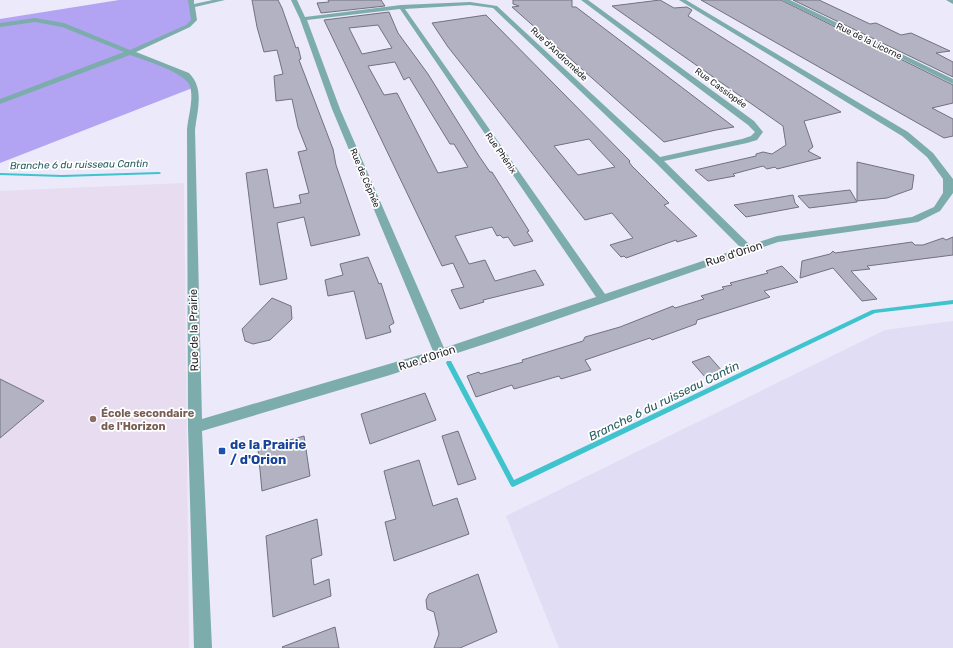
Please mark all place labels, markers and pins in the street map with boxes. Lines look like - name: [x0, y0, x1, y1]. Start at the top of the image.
- place label: École secondaire de l'Horizon: [101, 407, 195, 433]
- marker: École secondaire de l'Horizon: [88, 414, 98, 424]
- place label: de la Prairie / d'Orion: [230, 437, 306, 467]
- marker: de la Prairie / d'Orion: [217, 446, 227, 456]

